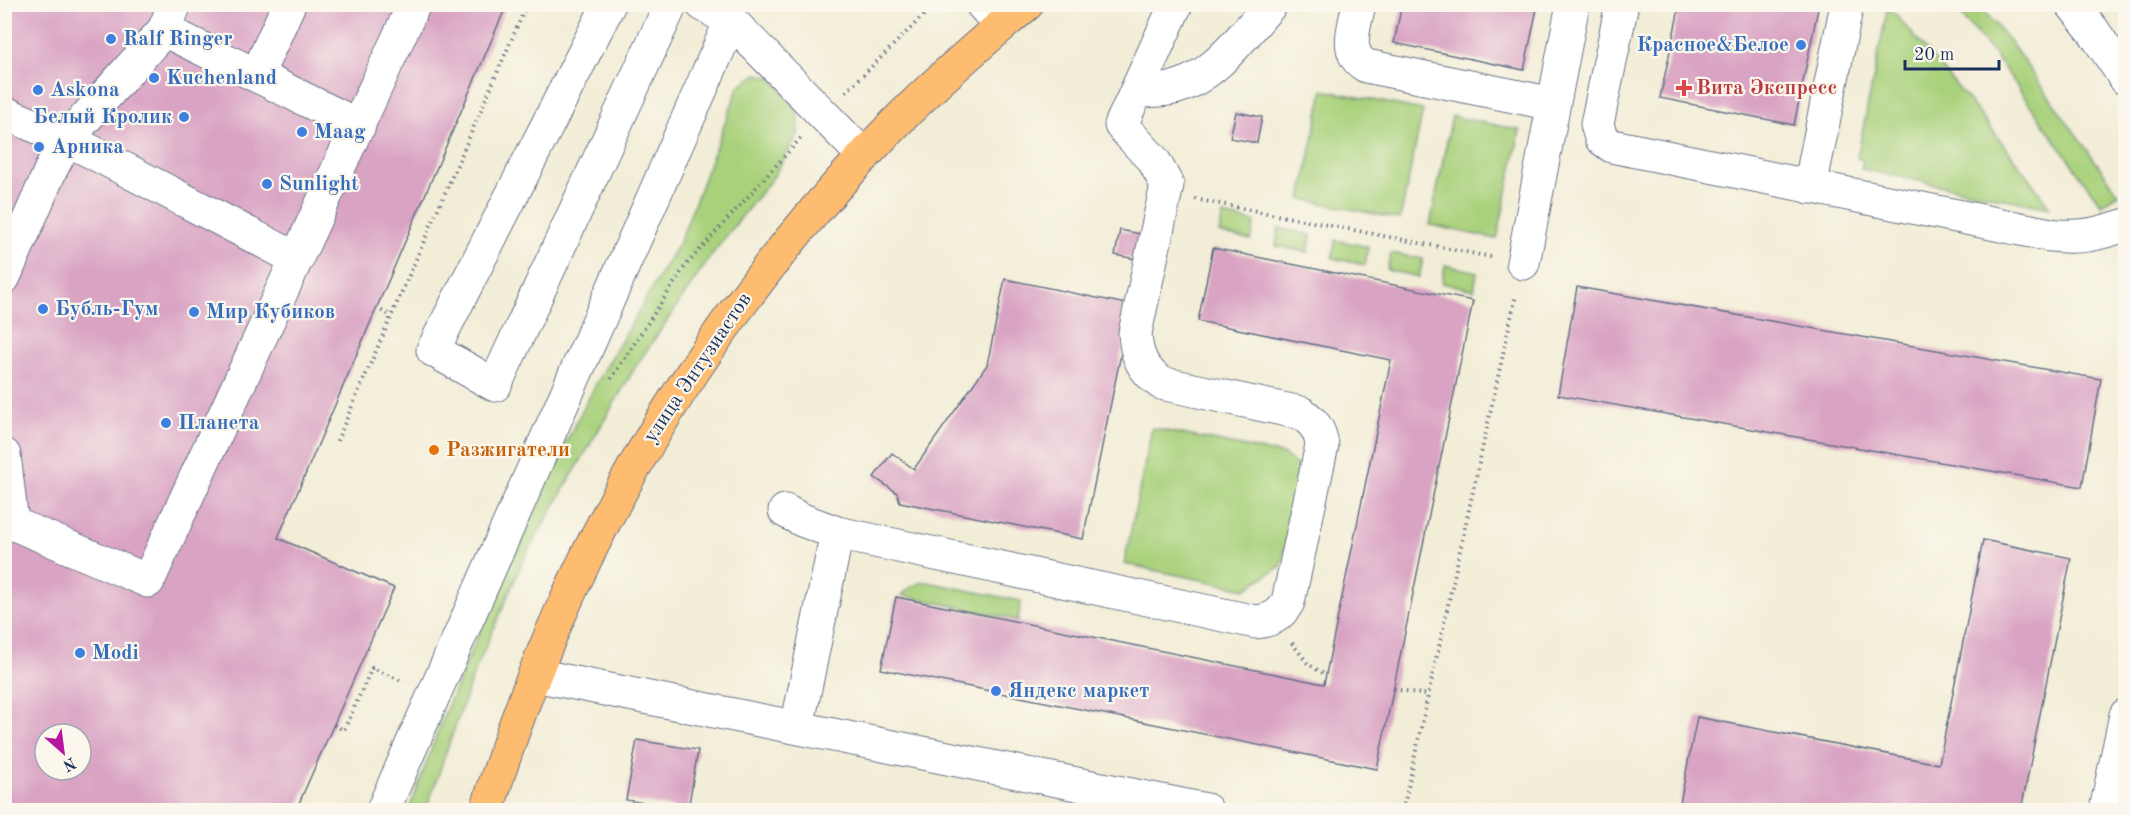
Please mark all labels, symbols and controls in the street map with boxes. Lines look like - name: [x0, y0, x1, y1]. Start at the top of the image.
- place label: Ralf Ringer: [123, 29, 233, 50]
- marker: Ralf Ringer: [104, 32, 118, 46]
- scale bar: [1905, 33, 2000, 71]
- place label: Красное&Белое: [1636, 35, 1789, 56]
- marker: Красное&Белое: [1794, 38, 1808, 52]
- text: 20 m: [1914, 46, 1954, 64]
- place label: Kuchenland: [166, 68, 277, 89]
- marker: Kuchenland: [147, 71, 161, 85]
- place label: Вита Экспресс: [1696, 78, 1837, 99]
- place label: Askona: [50, 80, 120, 101]
- marker: Вита Экспресс: [1677, 81, 1691, 95]
- marker: Askona: [31, 83, 45, 97]
- place label: Белый Кролик: [33, 107, 172, 128]
- marker: Белый Кролик: [177, 110, 191, 124]
- place label: Maag: [314, 122, 366, 143]
- marker: Maag: [295, 125, 309, 139]
- place label: Арника: [51, 137, 124, 158]
- marker: Арника: [32, 140, 46, 154]
- place label: Sunlight: [279, 174, 359, 195]
- marker: Sunlight: [260, 177, 274, 191]
- street label: улица Энтузиастов: [640, 289, 756, 447]
- place label: Бубль-Гум: [55, 299, 159, 320]
- marker: Бубль-Гум: [36, 302, 50, 316]
- place label: Мир Кубиков: [206, 302, 335, 323]
- marker: Мир Кубиков: [187, 305, 201, 319]
- place label: Планета: [178, 413, 260, 434]
- marker: Планета: [159, 416, 173, 430]
- place label: Разжигатели: [446, 440, 570, 461]
- marker: Разжигатели: [427, 443, 441, 457]
- place label: Modi: [92, 643, 139, 664]
- marker: Modi: [73, 646, 87, 660]
- place label: Яндекс маркет: [1008, 681, 1149, 702]
- marker: Яндекс маркет: [989, 684, 1003, 698]
- north arrow: [33, 722, 93, 782]
- text: N: [59, 754, 78, 774]

